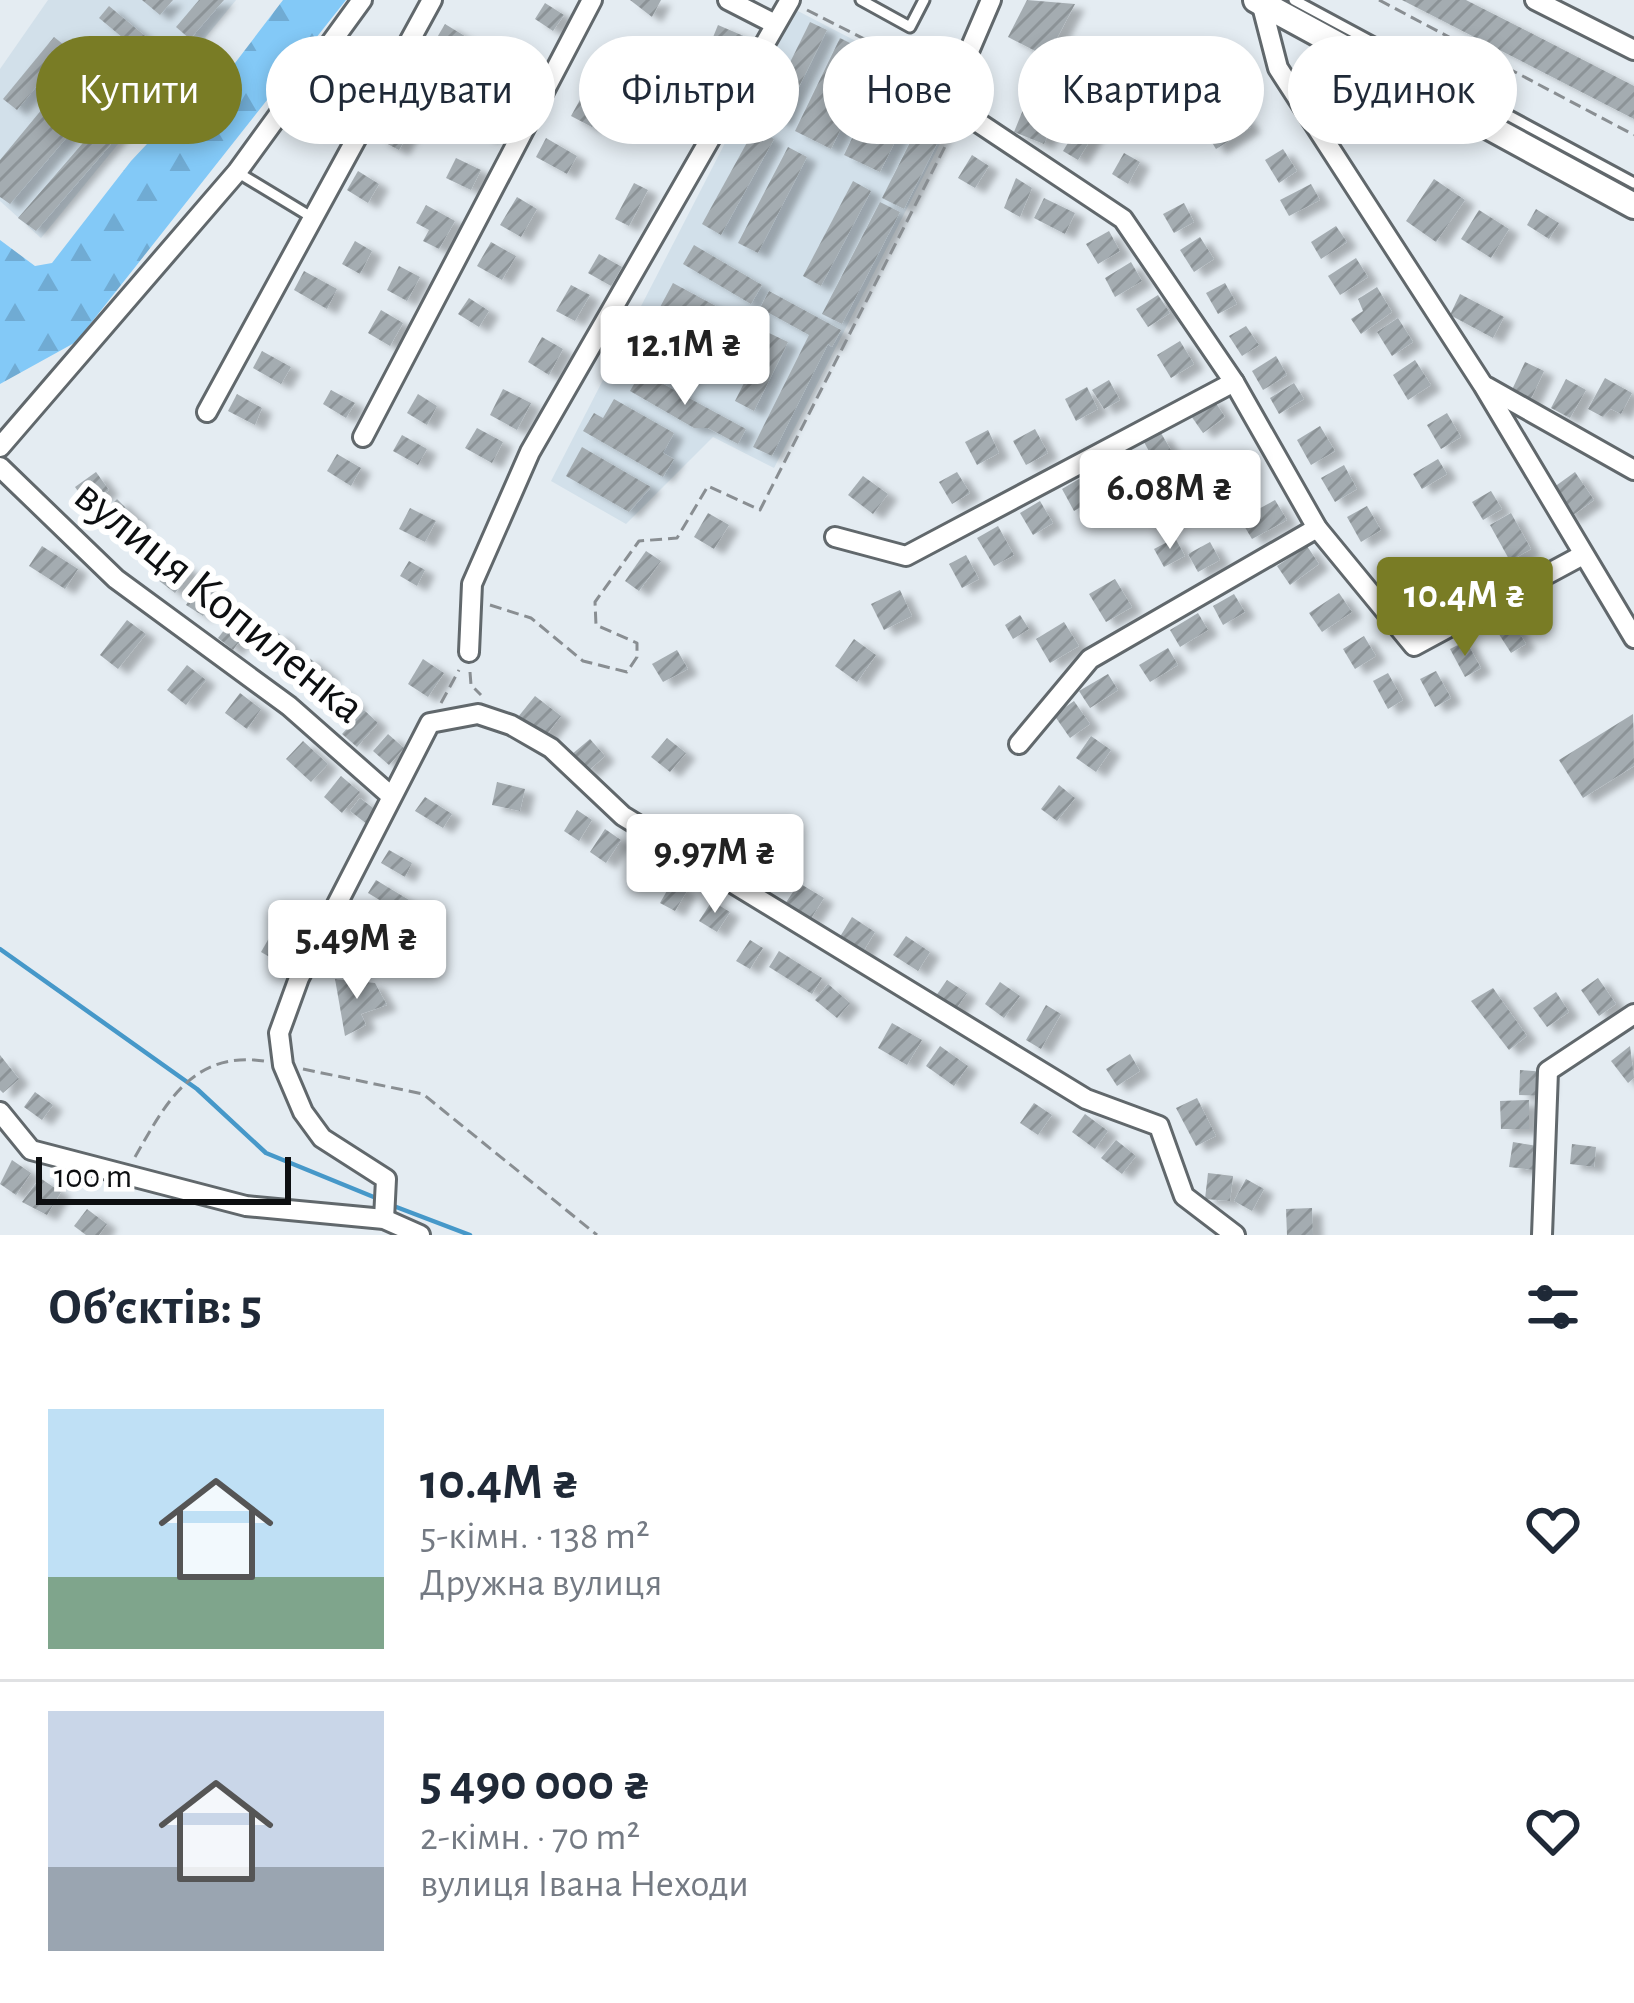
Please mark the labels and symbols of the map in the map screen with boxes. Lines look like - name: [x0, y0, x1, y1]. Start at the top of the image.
- pin: 12.1M ₴: [574, 306, 796, 408]
- pin: 6.08M ₴: [1059, 450, 1281, 552]
- street label: вулиця Копиленка: [65, 471, 373, 733]
- pin: 10.4M ₴: [1354, 557, 1576, 659]
- pin: 9.97M ₴: [604, 814, 826, 916]
- pin: 5.49M ₴: [246, 900, 468, 1002]
- scale bar: [36, 1151, 291, 1204]

